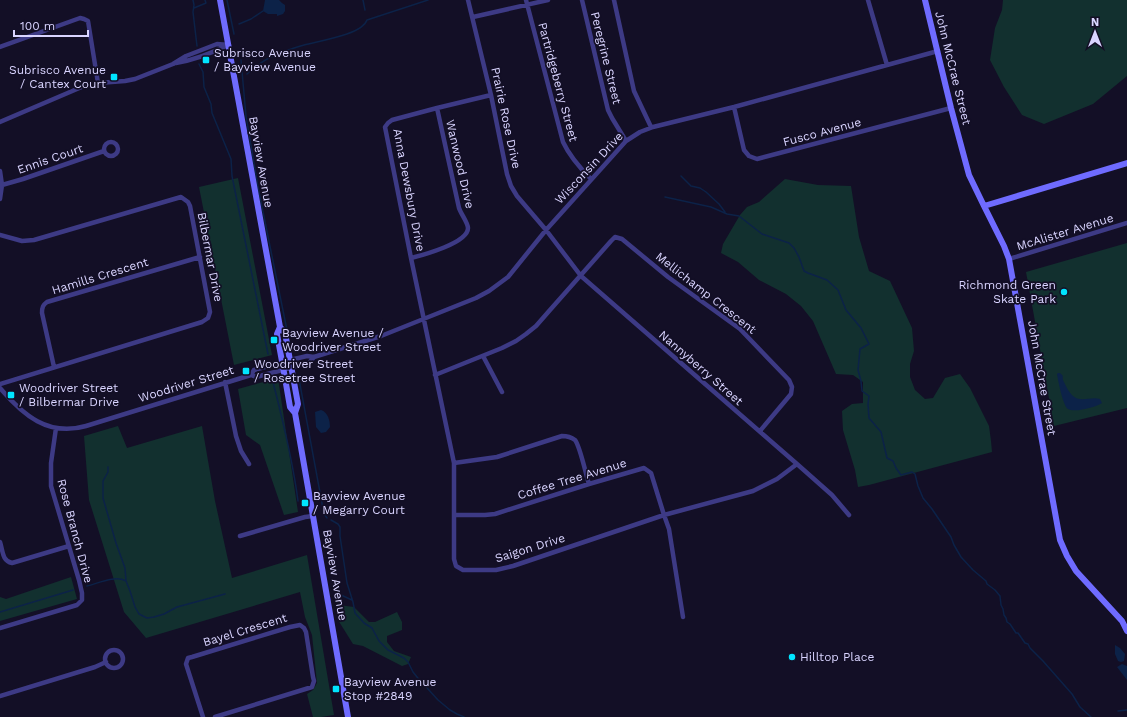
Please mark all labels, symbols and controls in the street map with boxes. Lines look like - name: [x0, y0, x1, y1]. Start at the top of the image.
- street label: Peregrine Street: [588, 10, 624, 106]
- street label: John McCrae Street: [932, 10, 974, 126]
- scale bar: [14, 12, 88, 38]
- north arrow: [1075, 12, 1115, 52]
- text: N: [1091, 16, 1099, 29]
- text: 100 m: [20, 19, 55, 33]
- street label: Partridgeberry Street: [535, 21, 581, 143]
- place label: Subrisco Avenue / Bayview Avenue: [214, 46, 316, 74]
- marker: Subrisco Avenue / Bayview Avenue: [201, 55, 211, 65]
- place label: Subrisco Avenue / Cantex Court: [9, 63, 106, 91]
- street label: Prairie Rose Drive: [488, 66, 524, 170]
- marker: Subrisco Avenue / Cantex Court: [109, 72, 119, 82]
- street label: Bayview Avenue: [246, 115, 276, 209]
- street label: Fusco Avenue: [781, 115, 863, 149]
- street label: Wanwood Drive: [443, 118, 477, 210]
- street label: Anna Dewsbury Drive: [390, 127, 428, 253]
- street label: Wisconsin Drive: [552, 129, 626, 207]
- street label: Ennis Court: [15, 141, 85, 177]
- street label: Bilbermar Drive: [194, 211, 226, 303]
- street label: McAlister Avenue: [1015, 211, 1115, 253]
- street label: Mellichamp Crescent: [653, 249, 759, 337]
- street label: Hamills Crescent: [50, 255, 150, 297]
- place label: Richmond Green Skate Park: [958, 278, 1056, 306]
- marker: Richmond Green Skate Park: [1059, 287, 1069, 297]
- street label: John McCrae Street: [1025, 319, 1059, 437]
- place label: Bayview Avenue / Woodriver Street: [282, 326, 384, 354]
- street label: Nannyberry Street: [656, 328, 746, 408]
- marker: Bayview Avenue / Woodriver Street: [269, 335, 279, 345]
- place label: Woodriver Street / Rosetree Street: [254, 357, 355, 385]
- street label: Woodriver Street: [137, 363, 235, 405]
- marker: Woodriver Street / Rosetree Street: [241, 366, 251, 376]
- place label: Woodriver Street / Bilbermar Drive: [19, 381, 119, 409]
- marker: Woodriver Street / Bilbermar Drive: [6, 390, 16, 400]
- street label: Coffee Tree Avenue: [516, 456, 628, 502]
- street label: Rose Branch Drive: [54, 477, 96, 585]
- place label: Bayview Avenue / Megarry Court: [313, 489, 406, 517]
- marker: Bayview Avenue / Megarry Court: [300, 498, 310, 508]
- street label: Bayview Avenue: [320, 528, 350, 622]
- street label: Saigon Drive: [493, 531, 567, 565]
- street label: Bayel Crescent: [201, 611, 289, 649]
- place label: Hilltop Place: [800, 650, 874, 664]
- marker: Hilltop Place: [787, 652, 797, 662]
- place label: Bayview Avenue Stop #2849: [344, 675, 437, 703]
- marker: Bayview Avenue Stop #2849: [331, 684, 341, 694]

